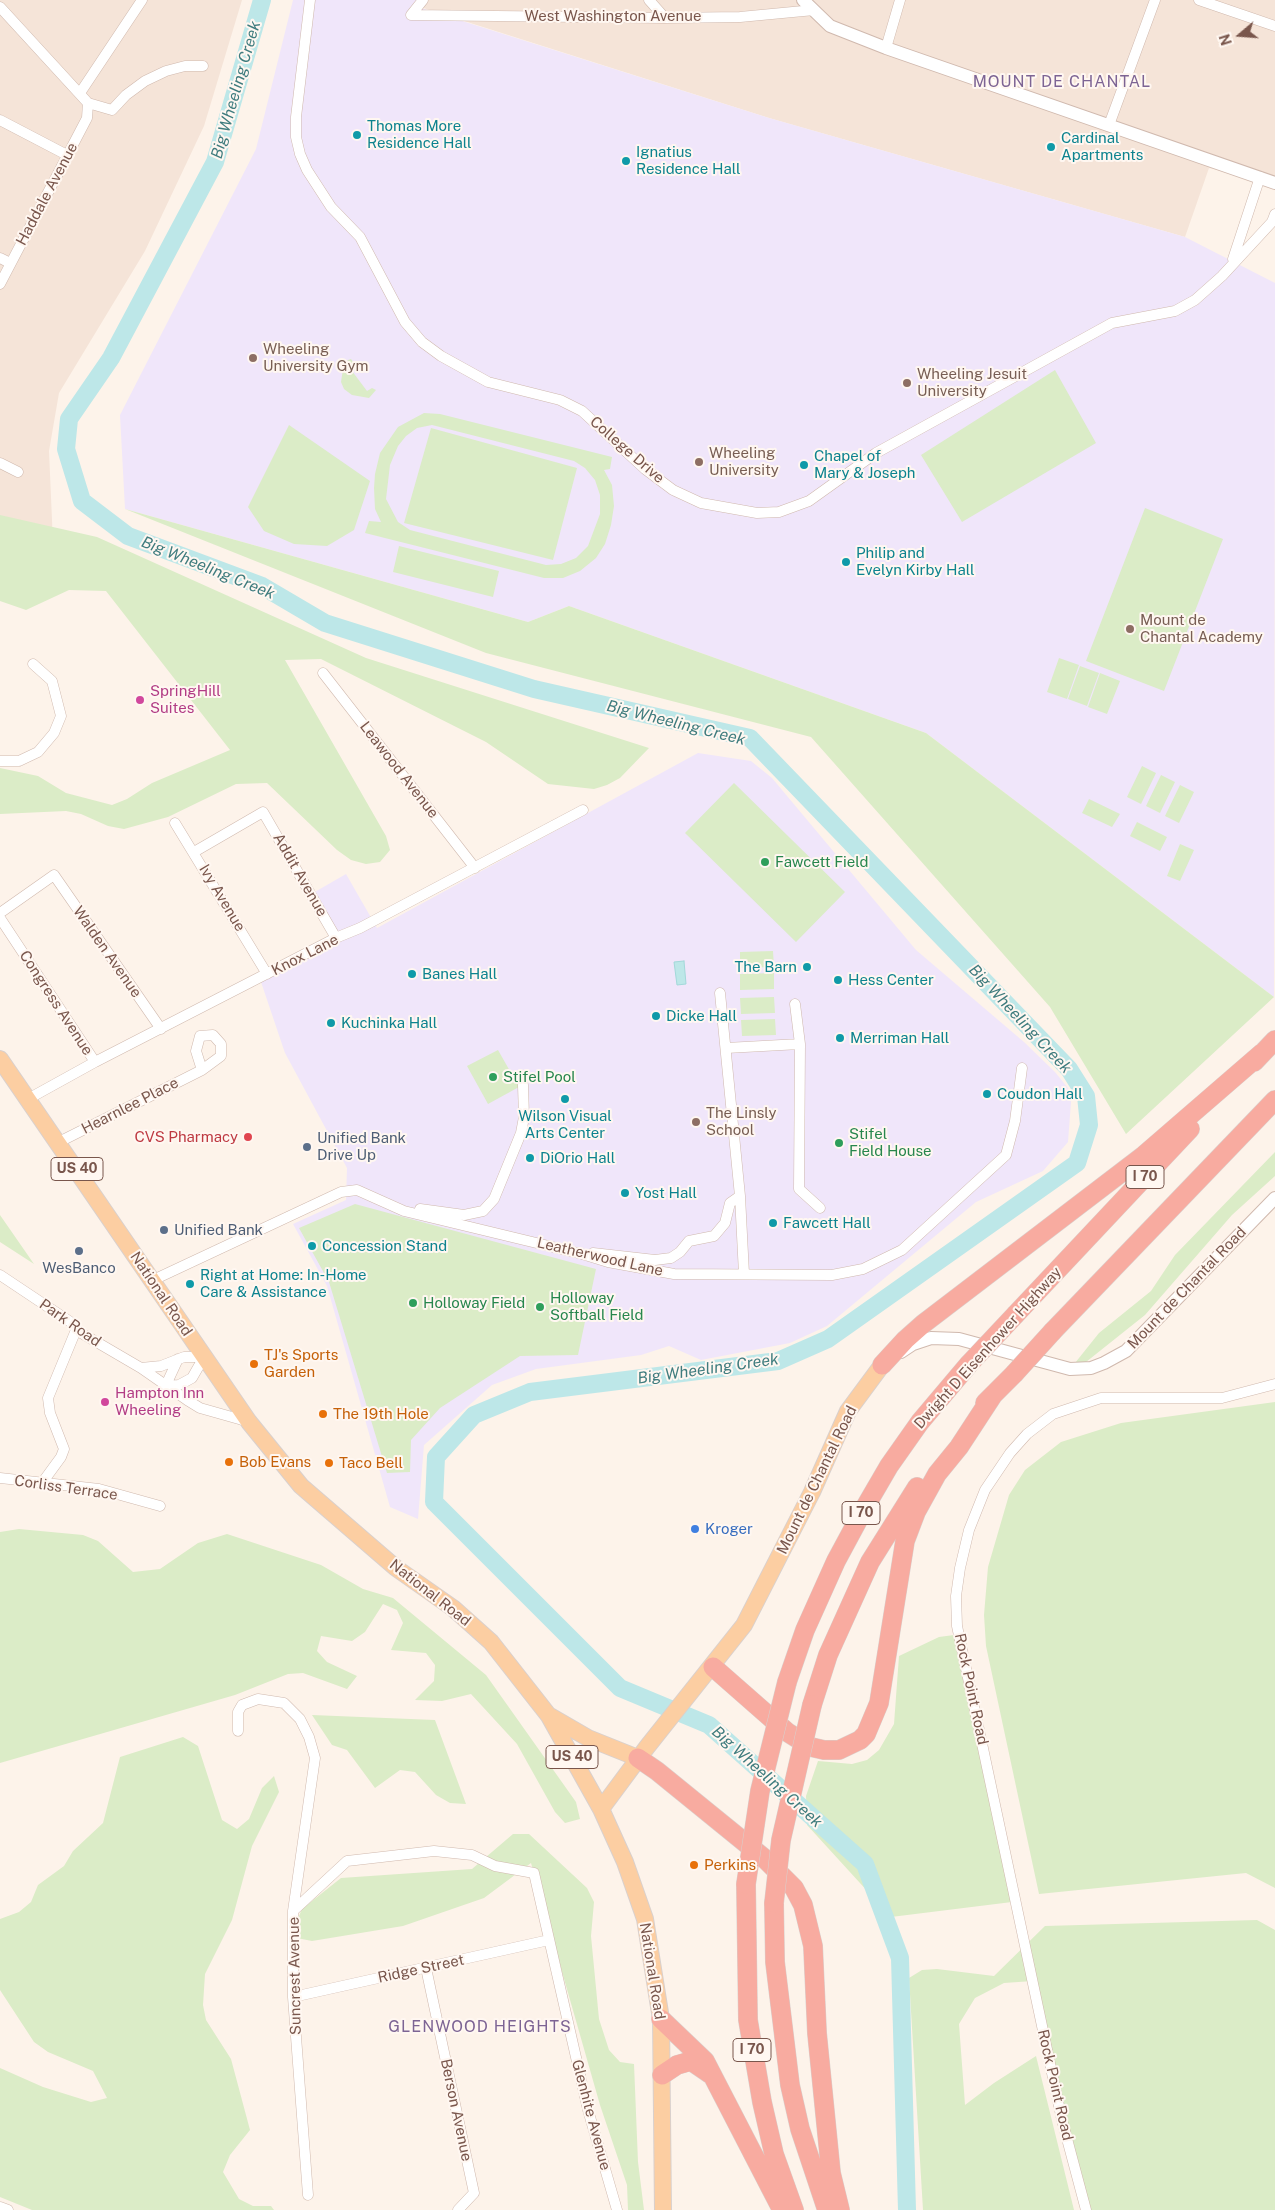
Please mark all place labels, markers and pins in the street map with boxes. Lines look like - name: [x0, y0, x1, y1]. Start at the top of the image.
- place label: Thomas More Residence Hall: [367, 117, 472, 152]
- marker: Thomas More Residence Hall: [351, 129, 363, 141]
- place label: Cardinal Apartments: [1061, 129, 1143, 164]
- marker: Cardinal Apartments: [1045, 141, 1057, 153]
- place label: Ignatius Residence Hall: [636, 143, 741, 178]
- marker: Ignatius Residence Hall: [620, 155, 632, 167]
- place label: Wheeling University Gym: [263, 340, 368, 375]
- marker: Wheeling University Gym: [247, 352, 259, 364]
- place label: Wheeling Jesuit University: [917, 365, 1027, 400]
- marker: Wheeling Jesuit University: [901, 377, 913, 389]
- place label: Wheeling University: [709, 444, 779, 479]
- place label: Chapel of Mary & Joseph: [814, 447, 915, 482]
- marker: Wheeling University: [693, 456, 705, 468]
- marker: Chapel of Mary & Joseph: [798, 459, 810, 471]
- place label: Philip and Evelyn Kirby Hall: [856, 544, 975, 579]
- marker: Philip and Evelyn Kirby Hall: [840, 556, 852, 568]
- place label: Mount de Chantal Academy: [1140, 611, 1263, 646]
- marker: Mount de Chantal Academy: [1124, 623, 1136, 635]
- place label: SpringHill Suites: [150, 682, 221, 717]
- marker: SpringHill Suites: [134, 694, 146, 706]
- place label: Fawcett Field: [775, 853, 868, 871]
- marker: Fawcett Field: [759, 856, 771, 868]
- place label: The Barn: [734, 958, 797, 976]
- marker: The Barn: [801, 961, 813, 973]
- place label: Banes Hall: [422, 965, 497, 983]
- marker: Banes Hall: [406, 968, 418, 980]
- place label: Hess Center: [848, 971, 934, 989]
- marker: Hess Center: [832, 974, 844, 986]
- place label: Dicke Hall: [666, 1007, 737, 1025]
- marker: Dicke Hall: [650, 1010, 662, 1022]
- place label: Kuchinka Hall: [341, 1014, 437, 1032]
- marker: Kuchinka Hall: [325, 1017, 337, 1029]
- place label: Merriman Hall: [850, 1029, 949, 1047]
- marker: Merriman Hall: [834, 1032, 846, 1044]
- place label: Stifel Pool: [503, 1068, 576, 1086]
- marker: Stifel Pool: [487, 1071, 499, 1083]
- place label: Coudon Hall: [997, 1085, 1083, 1103]
- marker: Coudon Hall: [981, 1088, 993, 1100]
- marker: Wilson Visual Arts Center: [559, 1093, 571, 1105]
- place label: The Linsly School: [706, 1104, 777, 1139]
- place label: Wilson Visual Arts Center: [518, 1107, 612, 1142]
- marker: The Linsly School: [690, 1116, 702, 1128]
- place label: Stifel Field House: [849, 1125, 932, 1160]
- place label: CVS Pharmacy: [135, 1128, 238, 1146]
- place label: Unified Bank Drive Up: [317, 1129, 406, 1164]
- marker: CVS Pharmacy: [242, 1131, 254, 1143]
- marker: Stifel Field House: [833, 1137, 845, 1149]
- marker: Unified Bank Drive Up: [301, 1141, 313, 1153]
- place label: DiOrio Hall: [540, 1149, 615, 1167]
- marker: DiOrio Hall: [524, 1152, 536, 1164]
- place label: Yost Hall: [635, 1184, 697, 1202]
- marker: Yost Hall: [619, 1187, 631, 1199]
- place label: Fawcett Hall: [783, 1214, 871, 1232]
- marker: Fawcett Hall: [767, 1217, 779, 1229]
- place label: Unified Bank: [174, 1221, 263, 1239]
- marker: Unified Bank: [158, 1224, 170, 1236]
- place label: Concession Stand: [322, 1237, 447, 1255]
- marker: Concession Stand: [306, 1240, 318, 1252]
- marker: WesBanco: [73, 1245, 85, 1257]
- place label: WesBanco: [42, 1259, 116, 1277]
- place label: Right at Home: In-Home Care & Assistance: [200, 1266, 367, 1301]
- marker: Right at Home: In-Home Care & Assistance: [184, 1278, 196, 1290]
- place label: Holloway Softball Field: [550, 1289, 643, 1324]
- place label: Holloway Field: [423, 1294, 525, 1312]
- marker: Holloway Field: [407, 1297, 419, 1309]
- marker: Holloway Softball Field: [534, 1301, 546, 1313]
- place label: TJ's Sports Garden: [264, 1346, 338, 1381]
- marker: TJ's Sports Garden: [248, 1358, 260, 1370]
- place label: Hampton Inn Wheeling: [115, 1384, 204, 1419]
- marker: Hampton Inn Wheeling: [99, 1396, 111, 1408]
- place label: The 19th Hole: [333, 1405, 429, 1423]
- marker: The 19th Hole: [317, 1408, 329, 1420]
- place label: Bob Evans: [239, 1453, 311, 1471]
- place label: Taco Bell: [339, 1454, 403, 1472]
- marker: Bob Evans: [223, 1456, 235, 1468]
- marker: Taco Bell: [323, 1457, 335, 1469]
- place label: Kroger: [705, 1520, 753, 1538]
- marker: Kroger: [689, 1523, 701, 1535]
- place label: Perkins: [704, 1856, 756, 1874]
- marker: Perkins: [688, 1859, 700, 1871]

